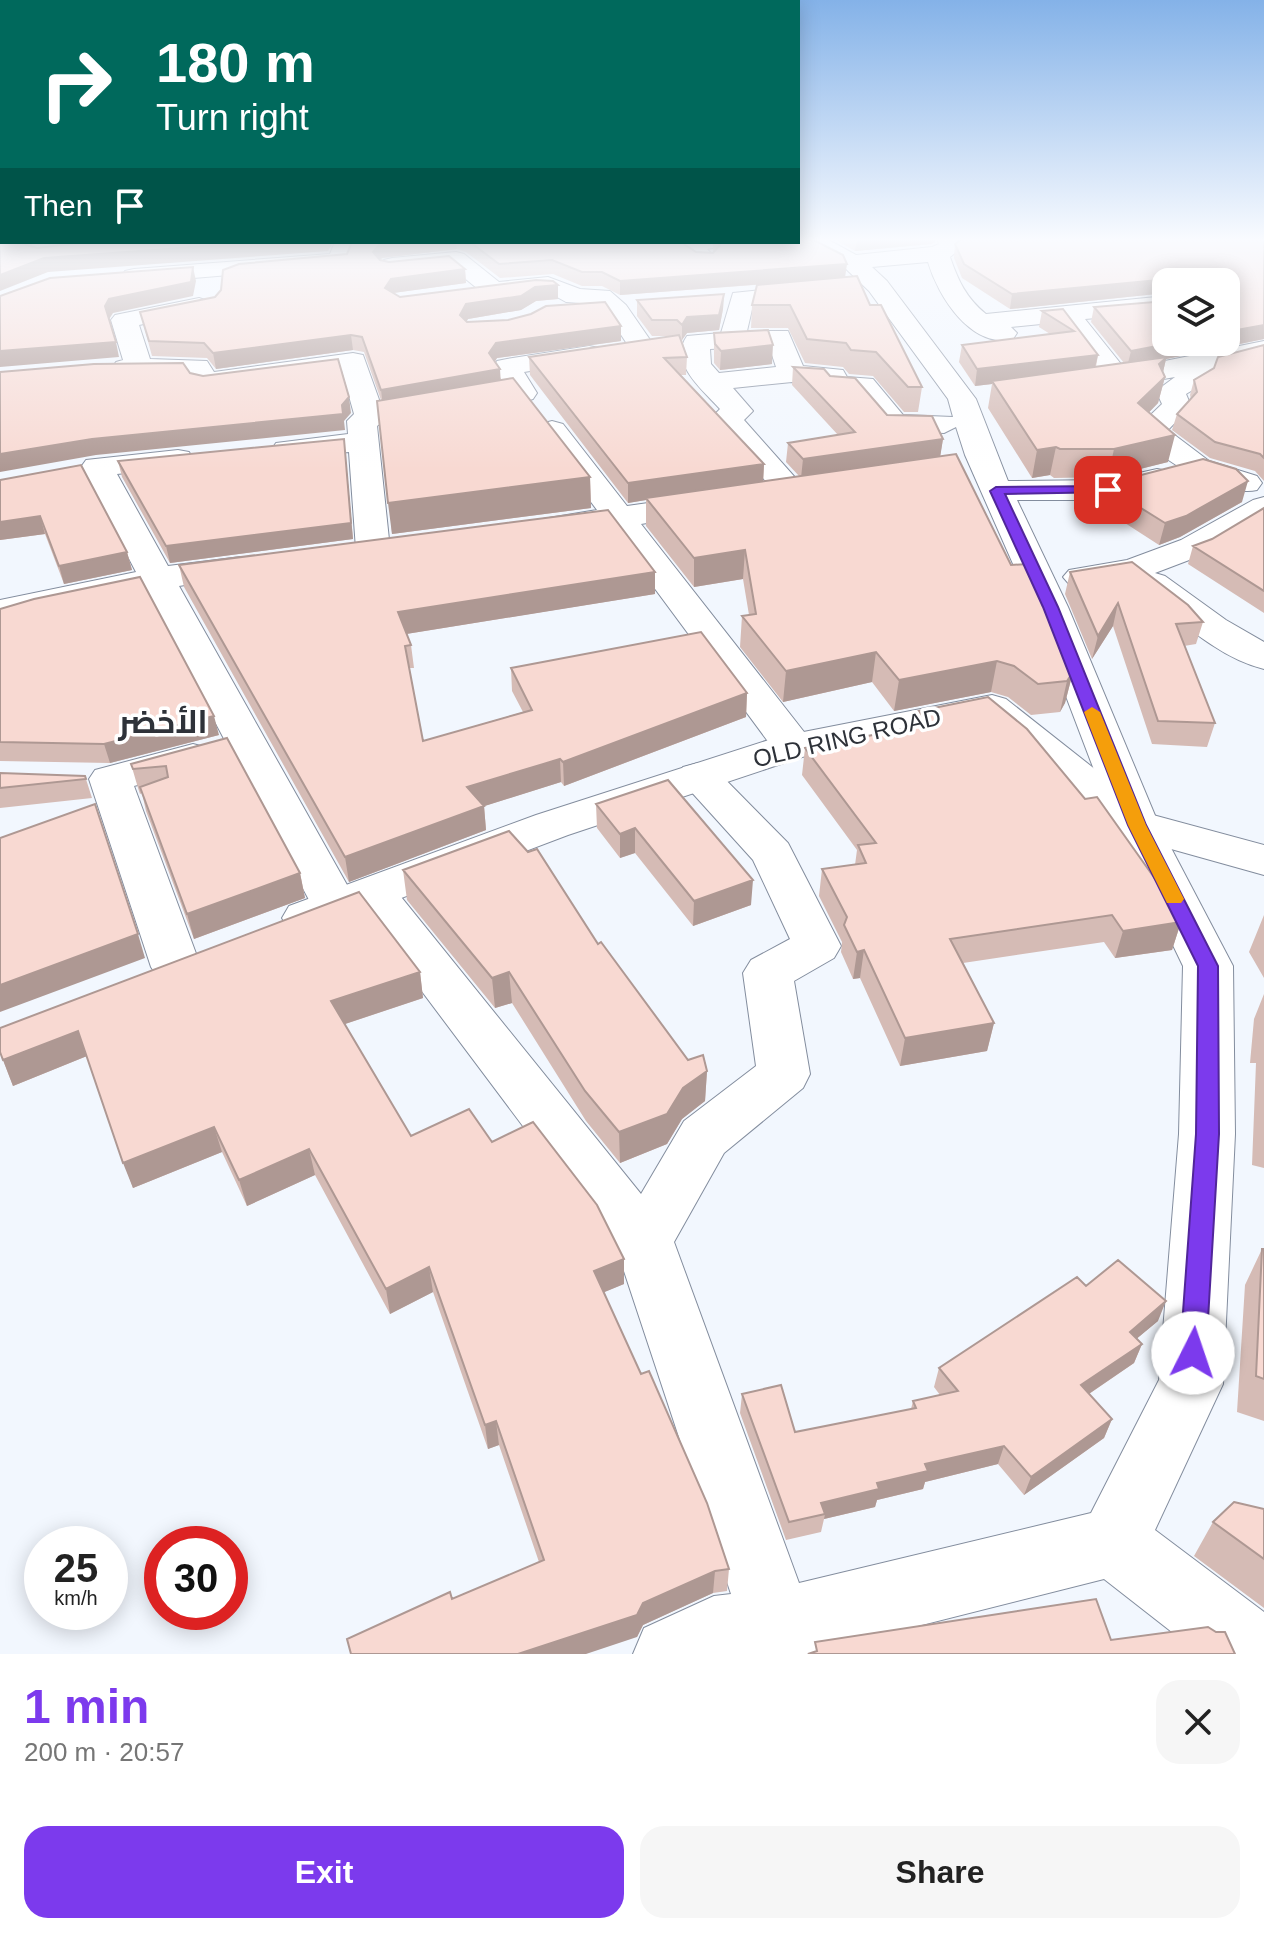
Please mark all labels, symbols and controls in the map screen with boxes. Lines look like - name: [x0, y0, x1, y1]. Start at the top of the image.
- text: 180 m: [156, 31, 315, 94]
- icon: right: [24, 32, 128, 136]
- text: Turn right: [156, 97, 309, 138]
- icon: arrive: [108, 184, 152, 228]
- text: Then: [24, 189, 92, 222]
- map controls: [1152, 268, 1240, 356]
- button: layers: [1152, 268, 1240, 356]
- pin: [1074, 456, 1142, 524]
- icon: arrive: [1086, 468, 1130, 512]
- street label: OLD RING ROAD: [750, 703, 943, 772]
- district label: الأخضر: [118, 704, 207, 741]
- position arrow: [1151, 1311, 1235, 1395]
- speed limit sign: 30: [144, 1526, 248, 1630]
- text: 25: [54, 1546, 98, 1590]
- text: km/h: [54, 1587, 98, 1609]
- text: 1 min: [24, 1680, 149, 1733]
- button: close: [1156, 1680, 1240, 1764]
- text: 200 m · 20:57: [24, 1737, 184, 1767]
- button: Exit: [24, 1826, 624, 1918]
- button: Share: [640, 1826, 1240, 1918]

